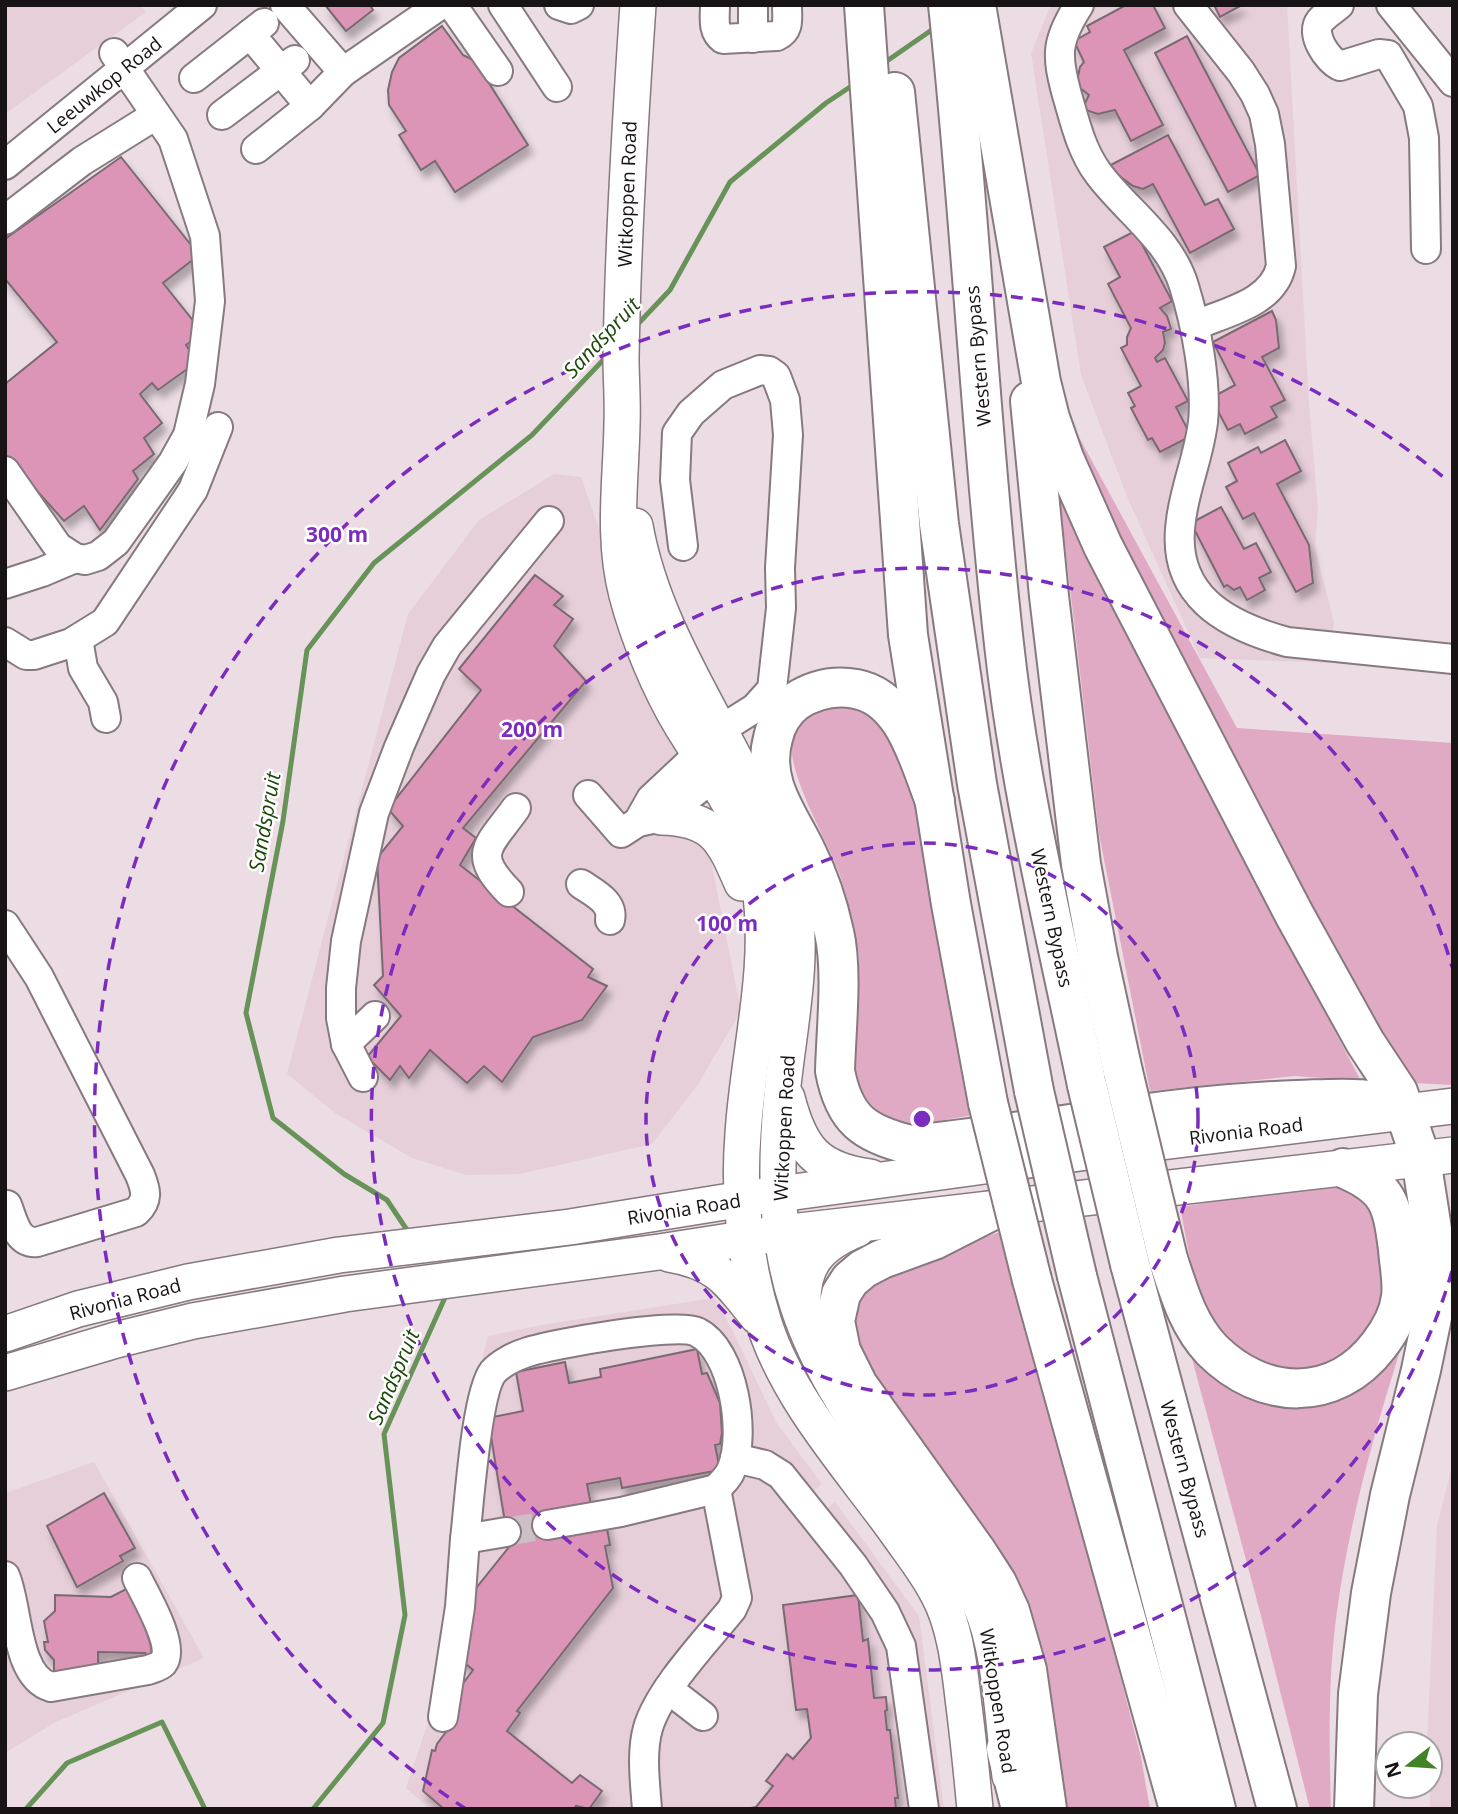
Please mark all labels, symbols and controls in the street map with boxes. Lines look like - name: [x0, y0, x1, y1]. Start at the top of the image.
- street label: Leeuwkop Road: [41, 31, 167, 139]
- street label: Witkoppen Road: [611, 120, 643, 268]
- street label: Western Bypass: [959, 285, 997, 427]
- water label: Sandspruit: [557, 290, 647, 384]
- text: 300 m: [306, 520, 368, 548]
- text: 200 m: [501, 715, 563, 743]
- water label: Sandspruit: [242, 769, 287, 874]
- street label: Western Bypass: [1025, 846, 1079, 990]
- text: 100 m: [696, 909, 758, 937]
- street label: Witkoppen Road: [767, 1054, 801, 1202]
- centre of rings: [910, 1107, 934, 1131]
- street label: Rivonia Road: [1187, 1111, 1305, 1151]
- street label: Rivonia Road: [625, 1187, 743, 1231]
- street label: Rivonia Road: [66, 1272, 184, 1326]
- water label: Sandspruit: [361, 1324, 426, 1428]
- street label: Western Bypass: [1154, 1397, 1216, 1541]
- street label: Witkoppen Road: [974, 1627, 1022, 1775]
- north arrow: [1374, 1730, 1444, 1800]
- text: N: [1378, 1759, 1407, 1781]

